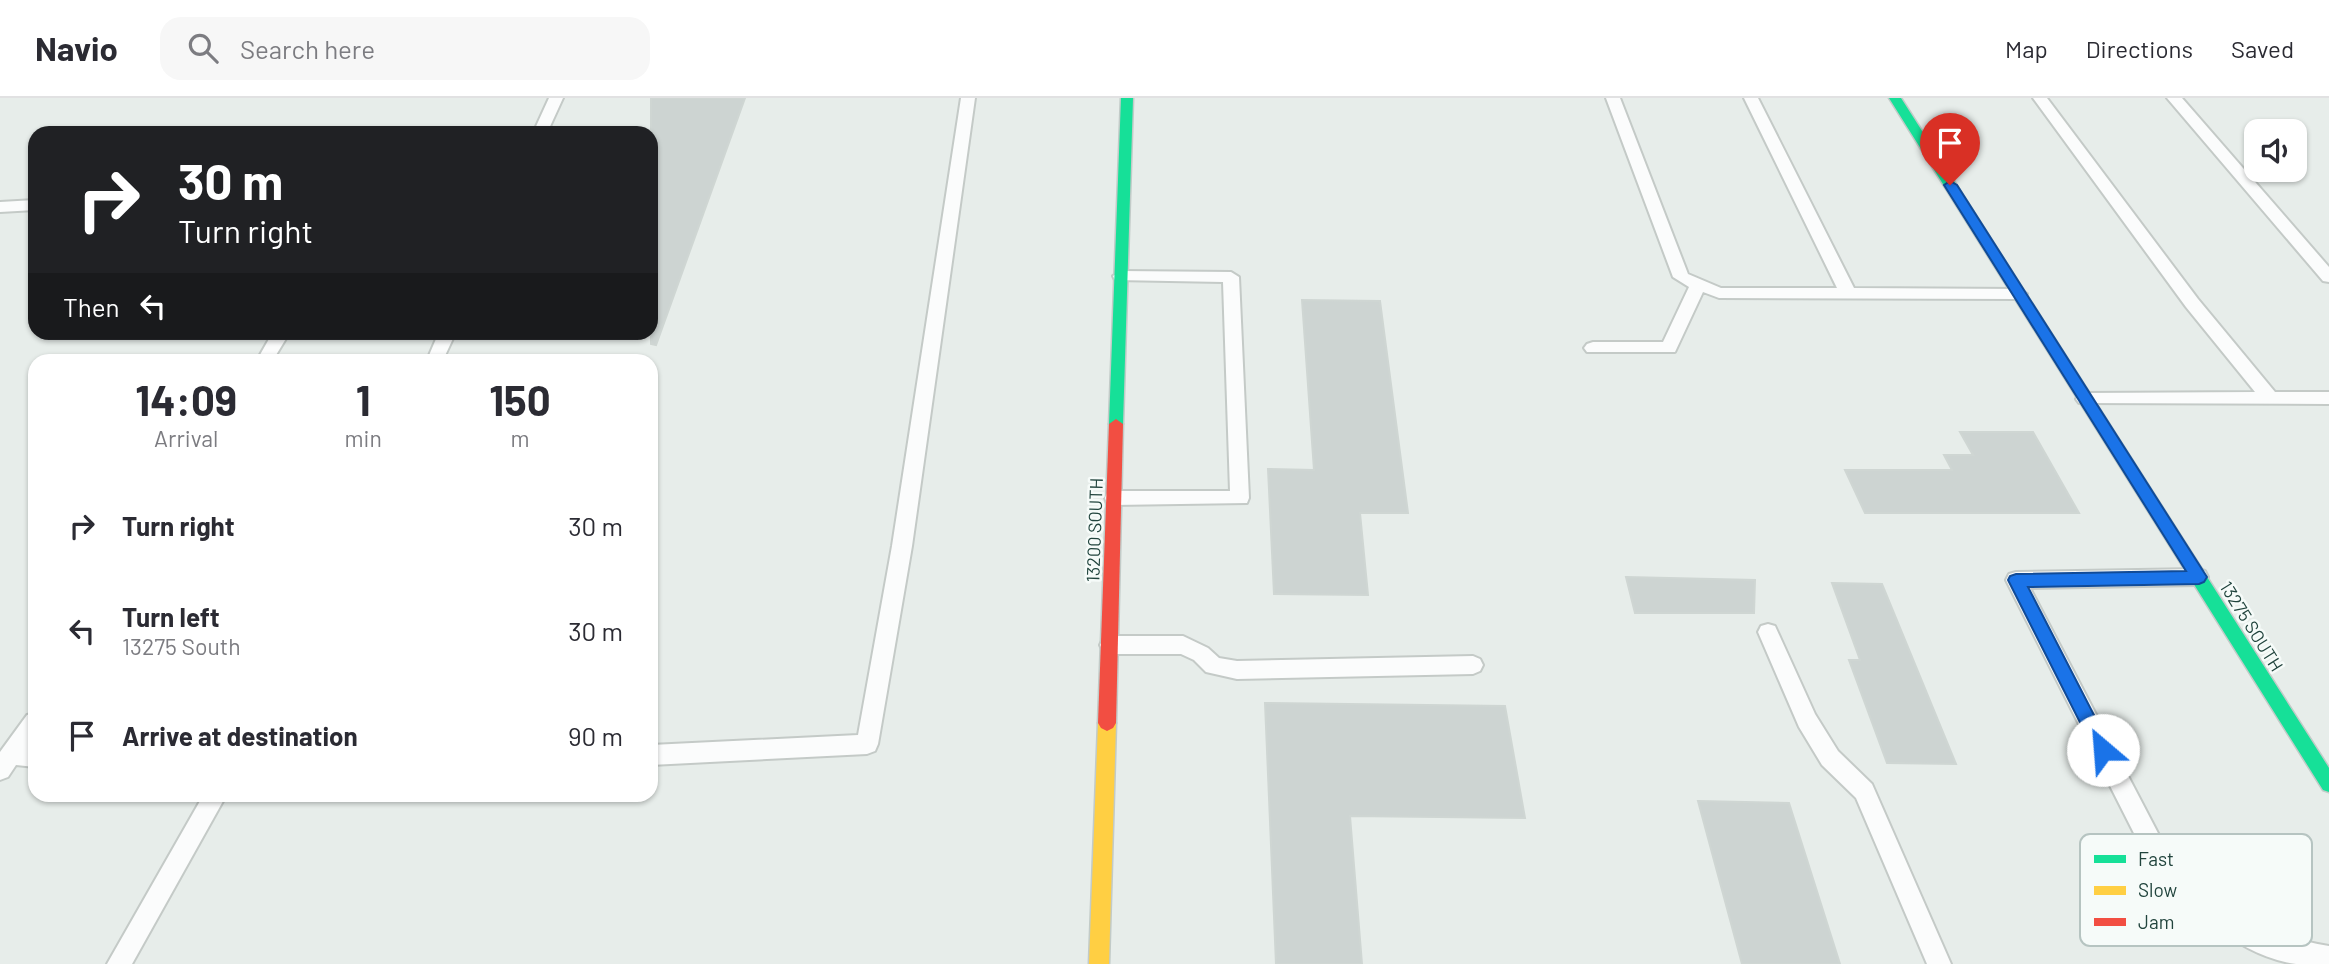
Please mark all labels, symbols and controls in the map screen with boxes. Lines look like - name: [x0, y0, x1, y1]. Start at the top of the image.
- search box: [160, 17, 650, 80]
- text: Navio: [35, 28, 118, 68]
- icon: search: [184, 29, 222, 67]
- text: Search here: [240, 33, 375, 64]
- text: Map: [2005, 34, 2048, 63]
- text: Directions: [2086, 34, 2193, 63]
- text: Saved: [2231, 34, 2294, 63]
- pin: [1920, 113, 1980, 185]
- map controls: [2244, 119, 2307, 182]
- button: sound: [2244, 119, 2307, 182]
- icon: arrive: [1931, 124, 1969, 162]
- text: 30 m: [178, 151, 283, 210]
- icon: right: [63, 154, 154, 245]
- text: Turn right: [178, 211, 313, 249]
- icon: left: [134, 287, 172, 325]
- text: Then: [63, 291, 120, 322]
- text: 14:09: [135, 374, 237, 424]
- text: 1: [356, 374, 371, 424]
- text: 150: [489, 374, 551, 424]
- text: Arrival: [154, 424, 218, 452]
- text: min: [345, 424, 382, 452]
- text: m: [510, 424, 529, 452]
- street label: 13200 SOUTH: [1081, 477, 1107, 583]
- icon: right: [63, 507, 101, 545]
- text: Turn right: [122, 510, 235, 541]
- text: 30 m: [568, 510, 623, 541]
- street label: 13275 SOUTH: [2216, 577, 2288, 675]
- text: Turn left: [122, 601, 220, 632]
- icon: left: [63, 612, 101, 650]
- text: 30 m: [568, 615, 623, 646]
- text: 13275 South: [122, 632, 241, 660]
- position arrow: [2066, 713, 2140, 787]
- icon: arrive: [63, 717, 101, 755]
- text: Arrive at destination: [122, 720, 358, 751]
- text: 90 m: [568, 720, 623, 751]
- legend: [2080, 834, 2312, 946]
- text: Fast: [2138, 847, 2174, 870]
- text: Slow: [2138, 878, 2177, 901]
- text: Jam: [2138, 910, 2174, 933]

